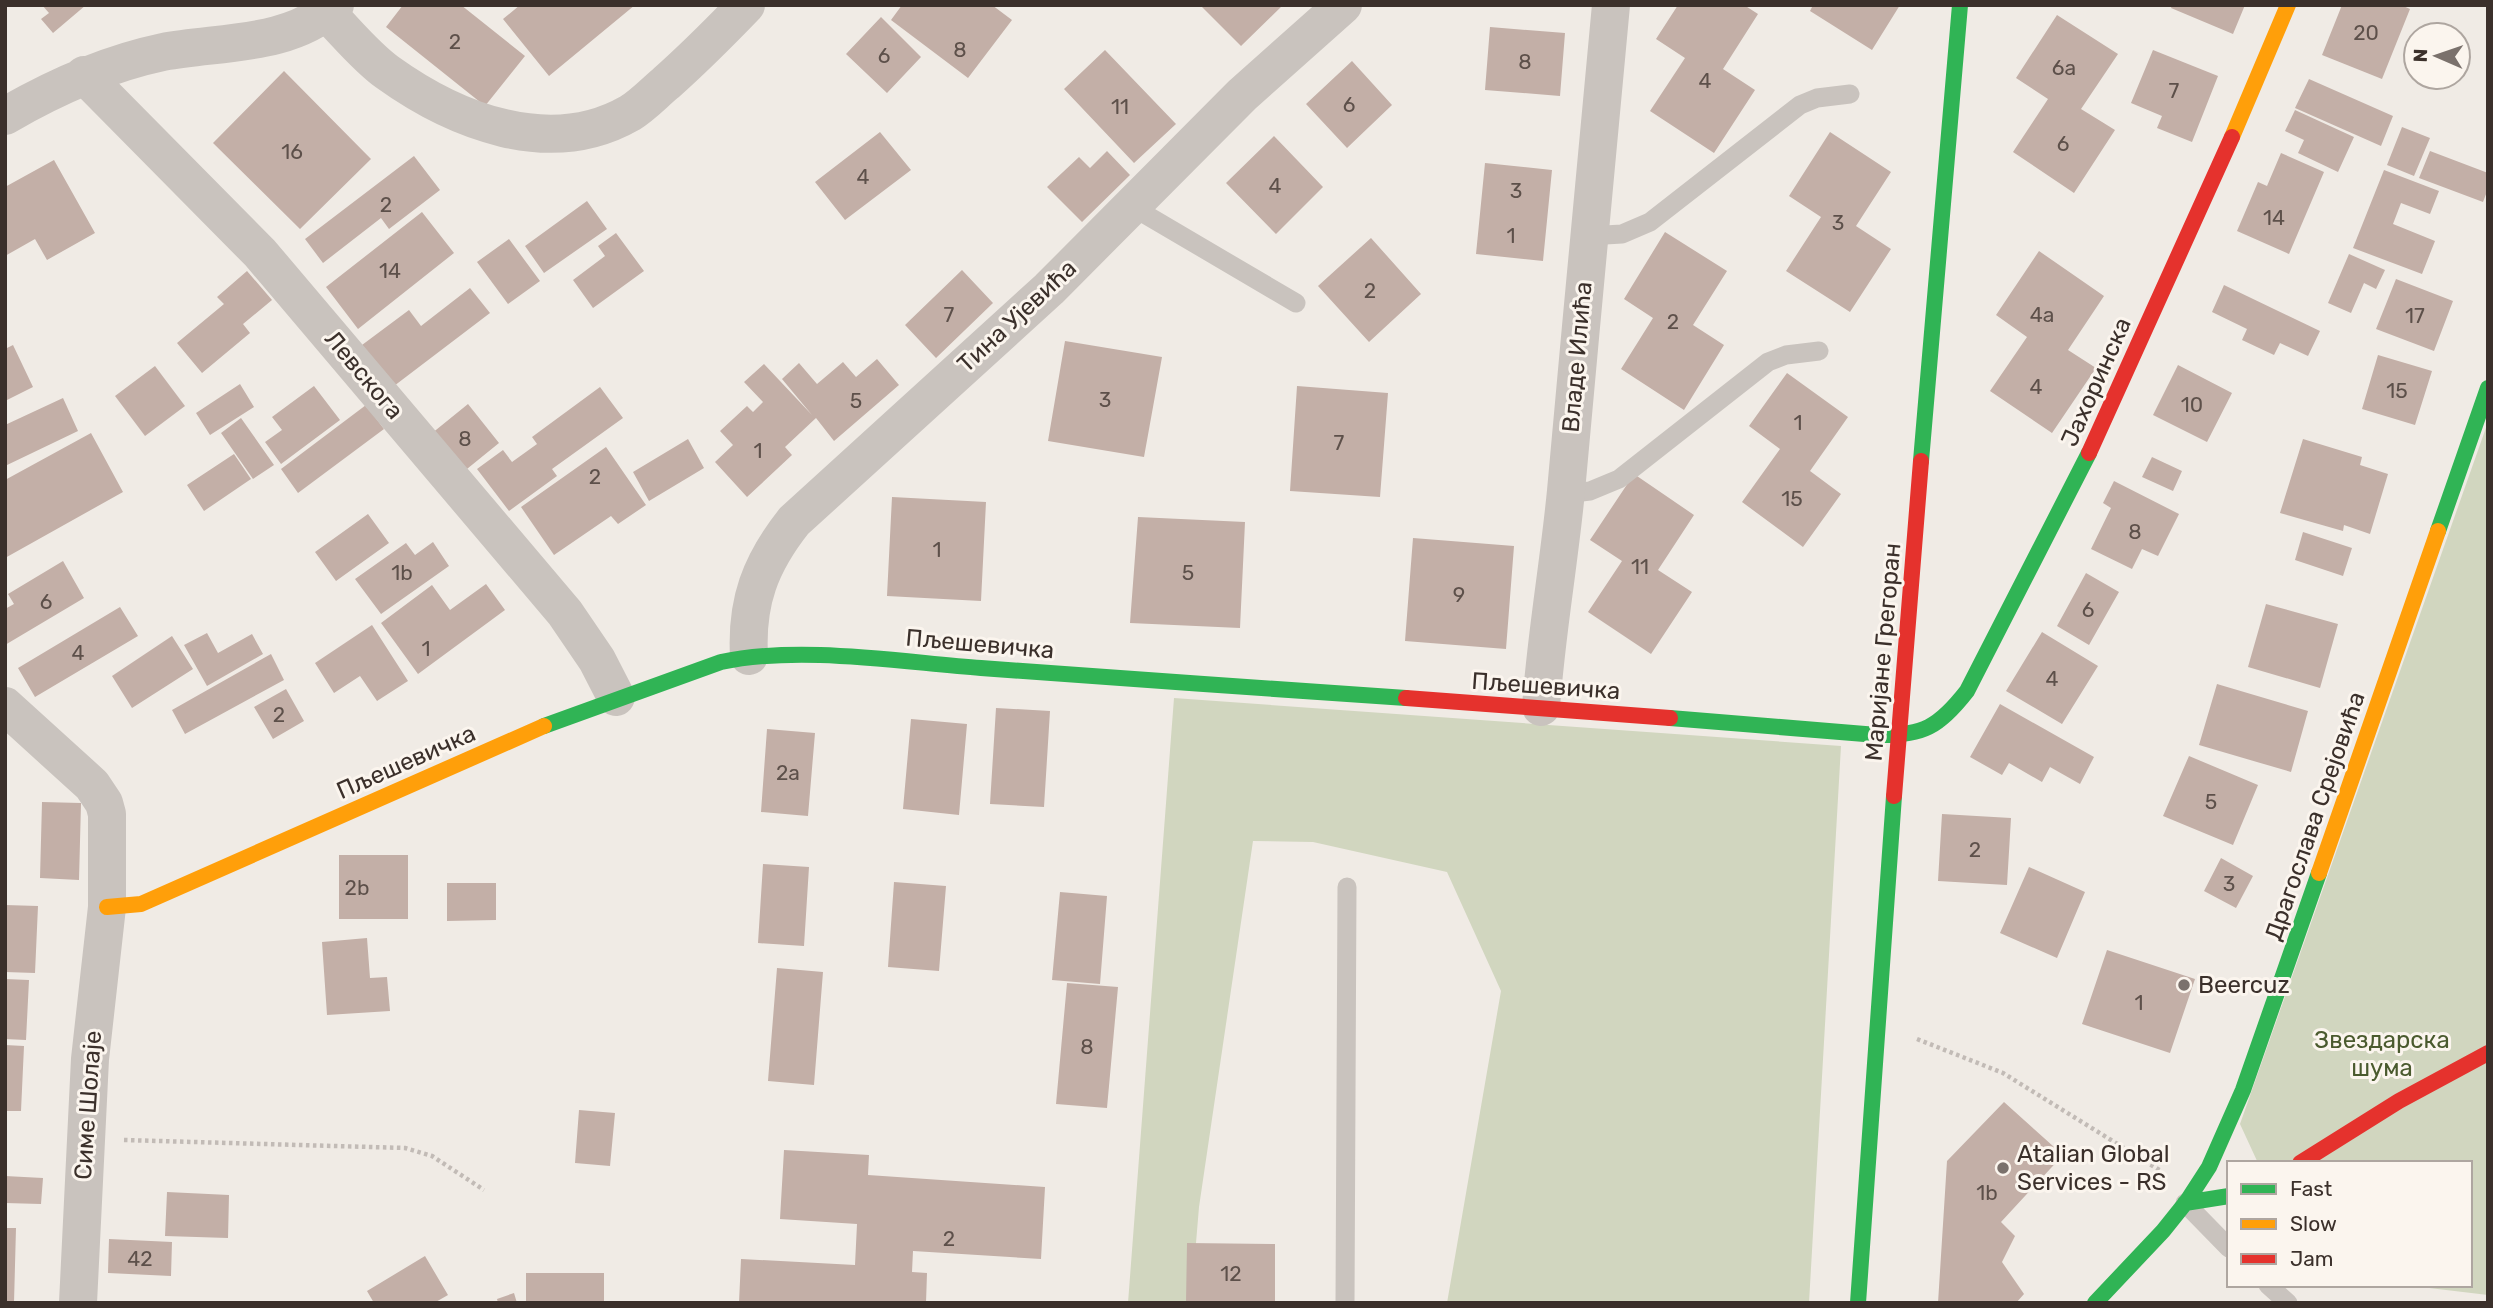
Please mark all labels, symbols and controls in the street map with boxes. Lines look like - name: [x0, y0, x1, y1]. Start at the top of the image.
- house number: 20: [2353, 20, 2379, 45]
- north arrow: [2402, 21, 2472, 91]
- house number: 2: [449, 29, 461, 54]
- house number: 8: [953, 37, 967, 62]
- house number: 6: [878, 43, 890, 68]
- text: N: [2409, 48, 2432, 63]
- house number: 8: [1518, 49, 1532, 74]
- house number: 6a: [2052, 55, 2076, 80]
- house number: 4: [1698, 68, 1712, 93]
- house number: 7: [2169, 78, 2180, 103]
- house number: 6: [1343, 92, 1355, 117]
- house number: 11: [1111, 94, 1129, 119]
- house number: 6: [2057, 131, 2069, 156]
- house number: 16: [281, 139, 303, 164]
- house number: 4: [856, 164, 870, 189]
- house number: 4: [1268, 173, 1282, 198]
- house number: 3: [1510, 178, 1522, 203]
- house number: 2: [380, 192, 392, 217]
- house number: 14: [2263, 205, 2285, 230]
- house number: 3: [1832, 210, 1844, 235]
- house number: 1: [1507, 223, 1516, 248]
- street label: Тина Ујевића: [952, 254, 1082, 378]
- house number: 14: [379, 258, 401, 283]
- house number: 2: [1364, 278, 1376, 303]
- street label: Владе Илића: [1556, 280, 1598, 434]
- house number: 7: [944, 302, 955, 327]
- house number: 4a: [2030, 302, 2054, 327]
- house number: 17: [2405, 303, 2425, 328]
- house number: 2: [1667, 309, 1679, 334]
- street label: Јахоринска: [2055, 313, 2137, 451]
- street label: Левскога: [319, 325, 409, 425]
- house number: 4: [2029, 374, 2043, 399]
- house number: 15: [2386, 378, 2408, 403]
- house number: 3: [1099, 387, 1111, 412]
- house number: 5: [850, 388, 862, 413]
- house number: 10: [2181, 392, 2203, 417]
- house number: 1: [1794, 410, 1803, 435]
- house number: 8: [458, 426, 472, 451]
- house number: 7: [1334, 430, 1345, 455]
- house number: 1: [754, 438, 763, 463]
- house number: 2: [589, 464, 601, 489]
- house number: 15: [1781, 486, 1803, 511]
- house number: 8: [2128, 519, 2142, 544]
- house number: 1: [933, 537, 942, 562]
- street label: Маријане Грегоран: [1860, 542, 1906, 762]
- house number: 11: [1631, 554, 1649, 579]
- house number: 1b: [391, 560, 413, 585]
- house number: 5: [1182, 560, 1194, 585]
- house number: 9: [1453, 582, 1465, 607]
- house number: 6: [40, 589, 52, 614]
- house number: 6: [2082, 597, 2094, 622]
- street label: Пљешевичка: [905, 624, 1055, 664]
- house number: 1: [422, 636, 431, 661]
- house number: 4: [71, 640, 85, 665]
- house number: 4: [2045, 666, 2059, 691]
- street label: Пљешевичка: [1471, 667, 1621, 705]
- street label: Драгослава Срејовића: [2259, 688, 2371, 944]
- house number: 2: [273, 702, 285, 727]
- street label: Пљешевичка: [332, 719, 480, 805]
- house number: 2a: [776, 760, 800, 785]
- house number: 5: [2205, 789, 2217, 814]
- house number: 2: [1969, 837, 1981, 862]
- house number: 3: [2223, 871, 2235, 896]
- house number: 2b: [345, 875, 369, 900]
- place label: Beercuz: [2198, 971, 2290, 999]
- marker: Beercuz: [2176, 977, 2192, 993]
- house number: 1: [2135, 990, 2144, 1015]
- park label: Звездарска шума: [2314, 1026, 2450, 1082]
- street label: Симе Шолаје: [69, 1029, 107, 1181]
- house number: 8: [1080, 1034, 1094, 1059]
- place label: Atalian Global Services - RS: [2017, 1140, 2170, 1196]
- marker: Atalian Global Services - RS: [1995, 1160, 2011, 1176]
- legend: [2227, 1161, 2472, 1287]
- text: Fast: [2290, 1176, 2332, 1201]
- house number: 1b: [1976, 1180, 1998, 1205]
- text: Slow: [2290, 1211, 2337, 1236]
- house number: 2: [943, 1226, 955, 1251]
- house number: 42: [127, 1246, 153, 1271]
- text: Jam: [2290, 1246, 2334, 1271]
- house number: 12: [1220, 1261, 1242, 1286]

